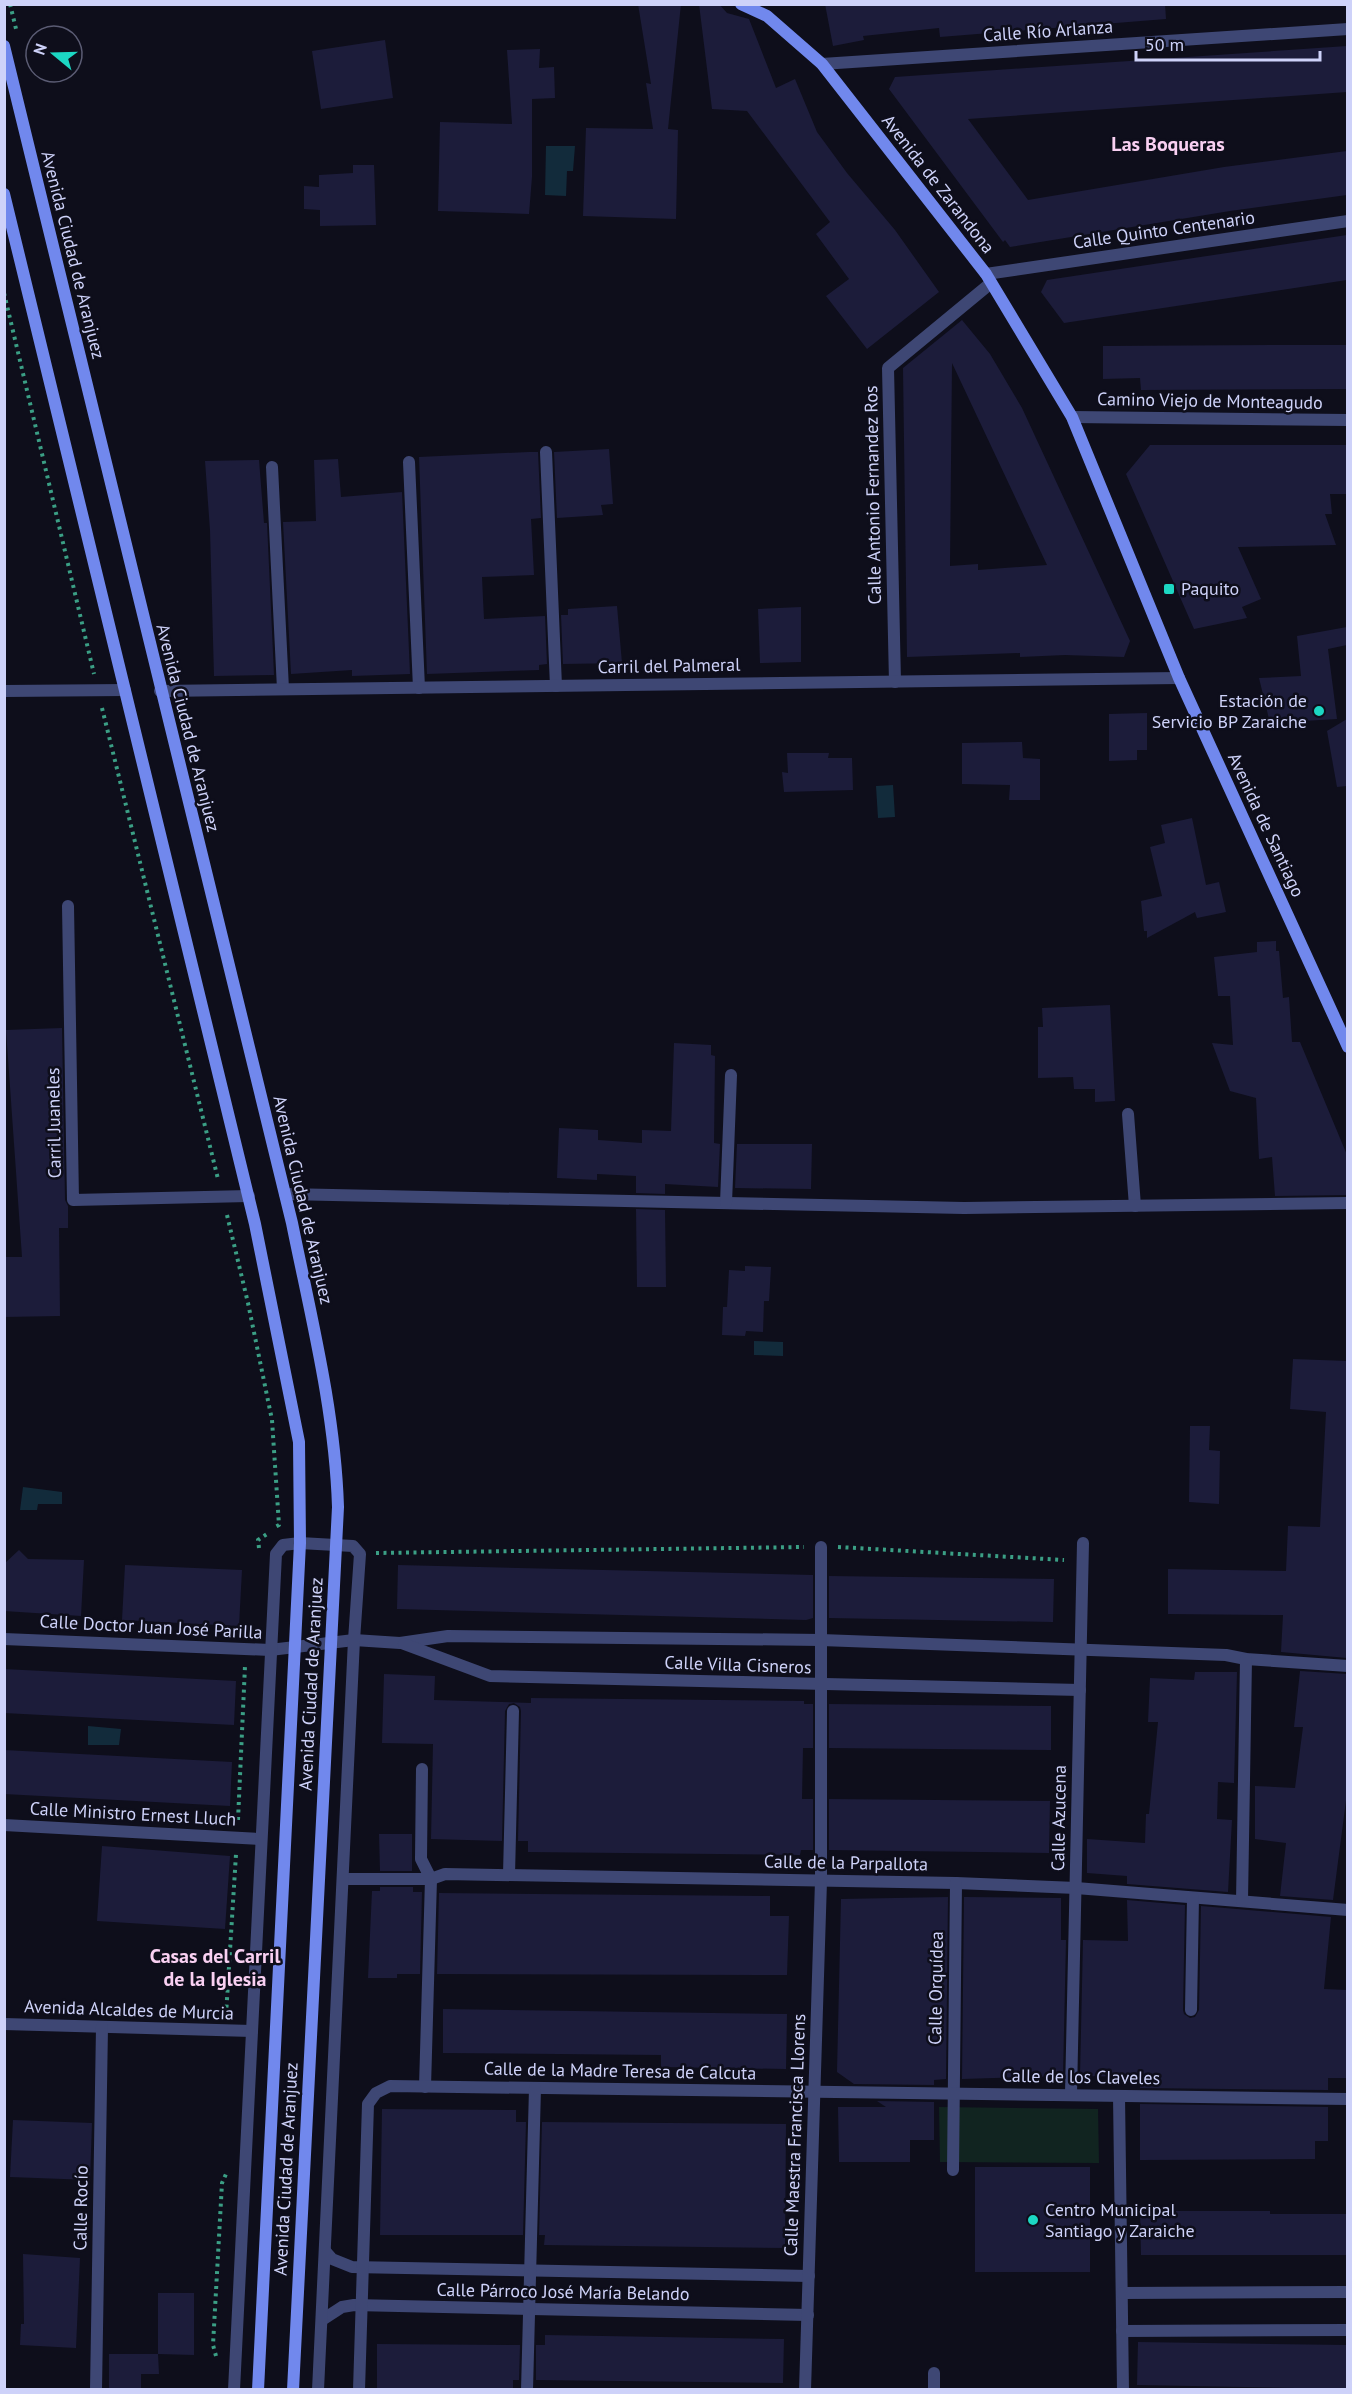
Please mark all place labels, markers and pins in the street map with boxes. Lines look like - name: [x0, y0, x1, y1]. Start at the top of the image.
- place label: Paquito: [1181, 577, 1239, 600]
- marker: Paquito: [1162, 582, 1176, 596]
- place label: Estación de Servicio BP Zaraiche: [1152, 689, 1307, 733]
- marker: Estación de Servicio BP Zaraiche: [1312, 704, 1326, 718]
- place label: Centro Municipal Santiago y Zaraiche: [1045, 2198, 1195, 2242]
- marker: Centro Municipal Santiago y Zaraiche: [1026, 2213, 1040, 2227]

